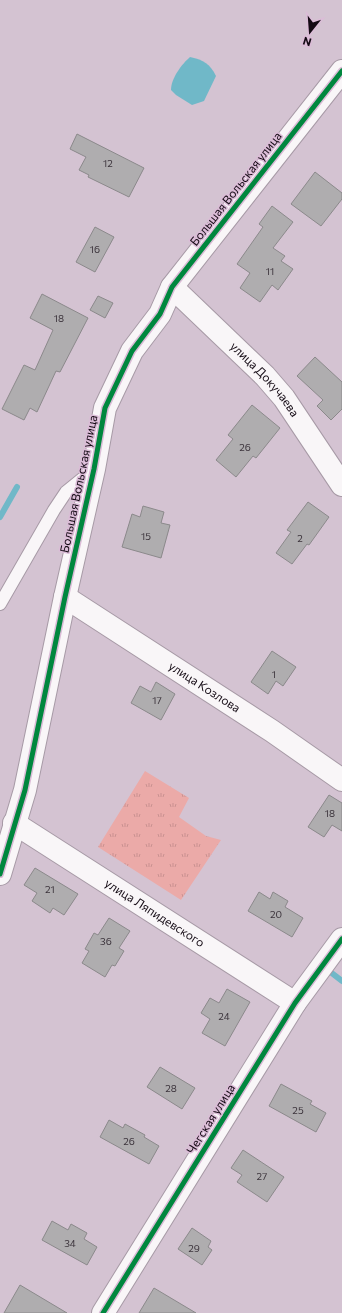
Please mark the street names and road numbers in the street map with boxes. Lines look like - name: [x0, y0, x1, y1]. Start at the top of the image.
- street label: Большая Вольская улица: [186, 129, 284, 248]
- street label: улица Докучаева: [228, 339, 302, 419]
- street label: Большая Вольская улица: [57, 414, 99, 554]
- street label: улица Козлова: [166, 658, 243, 715]
- street label: улица Ляпидевского: [103, 875, 208, 949]
- street label: Чегская улица: [183, 1081, 237, 1156]

